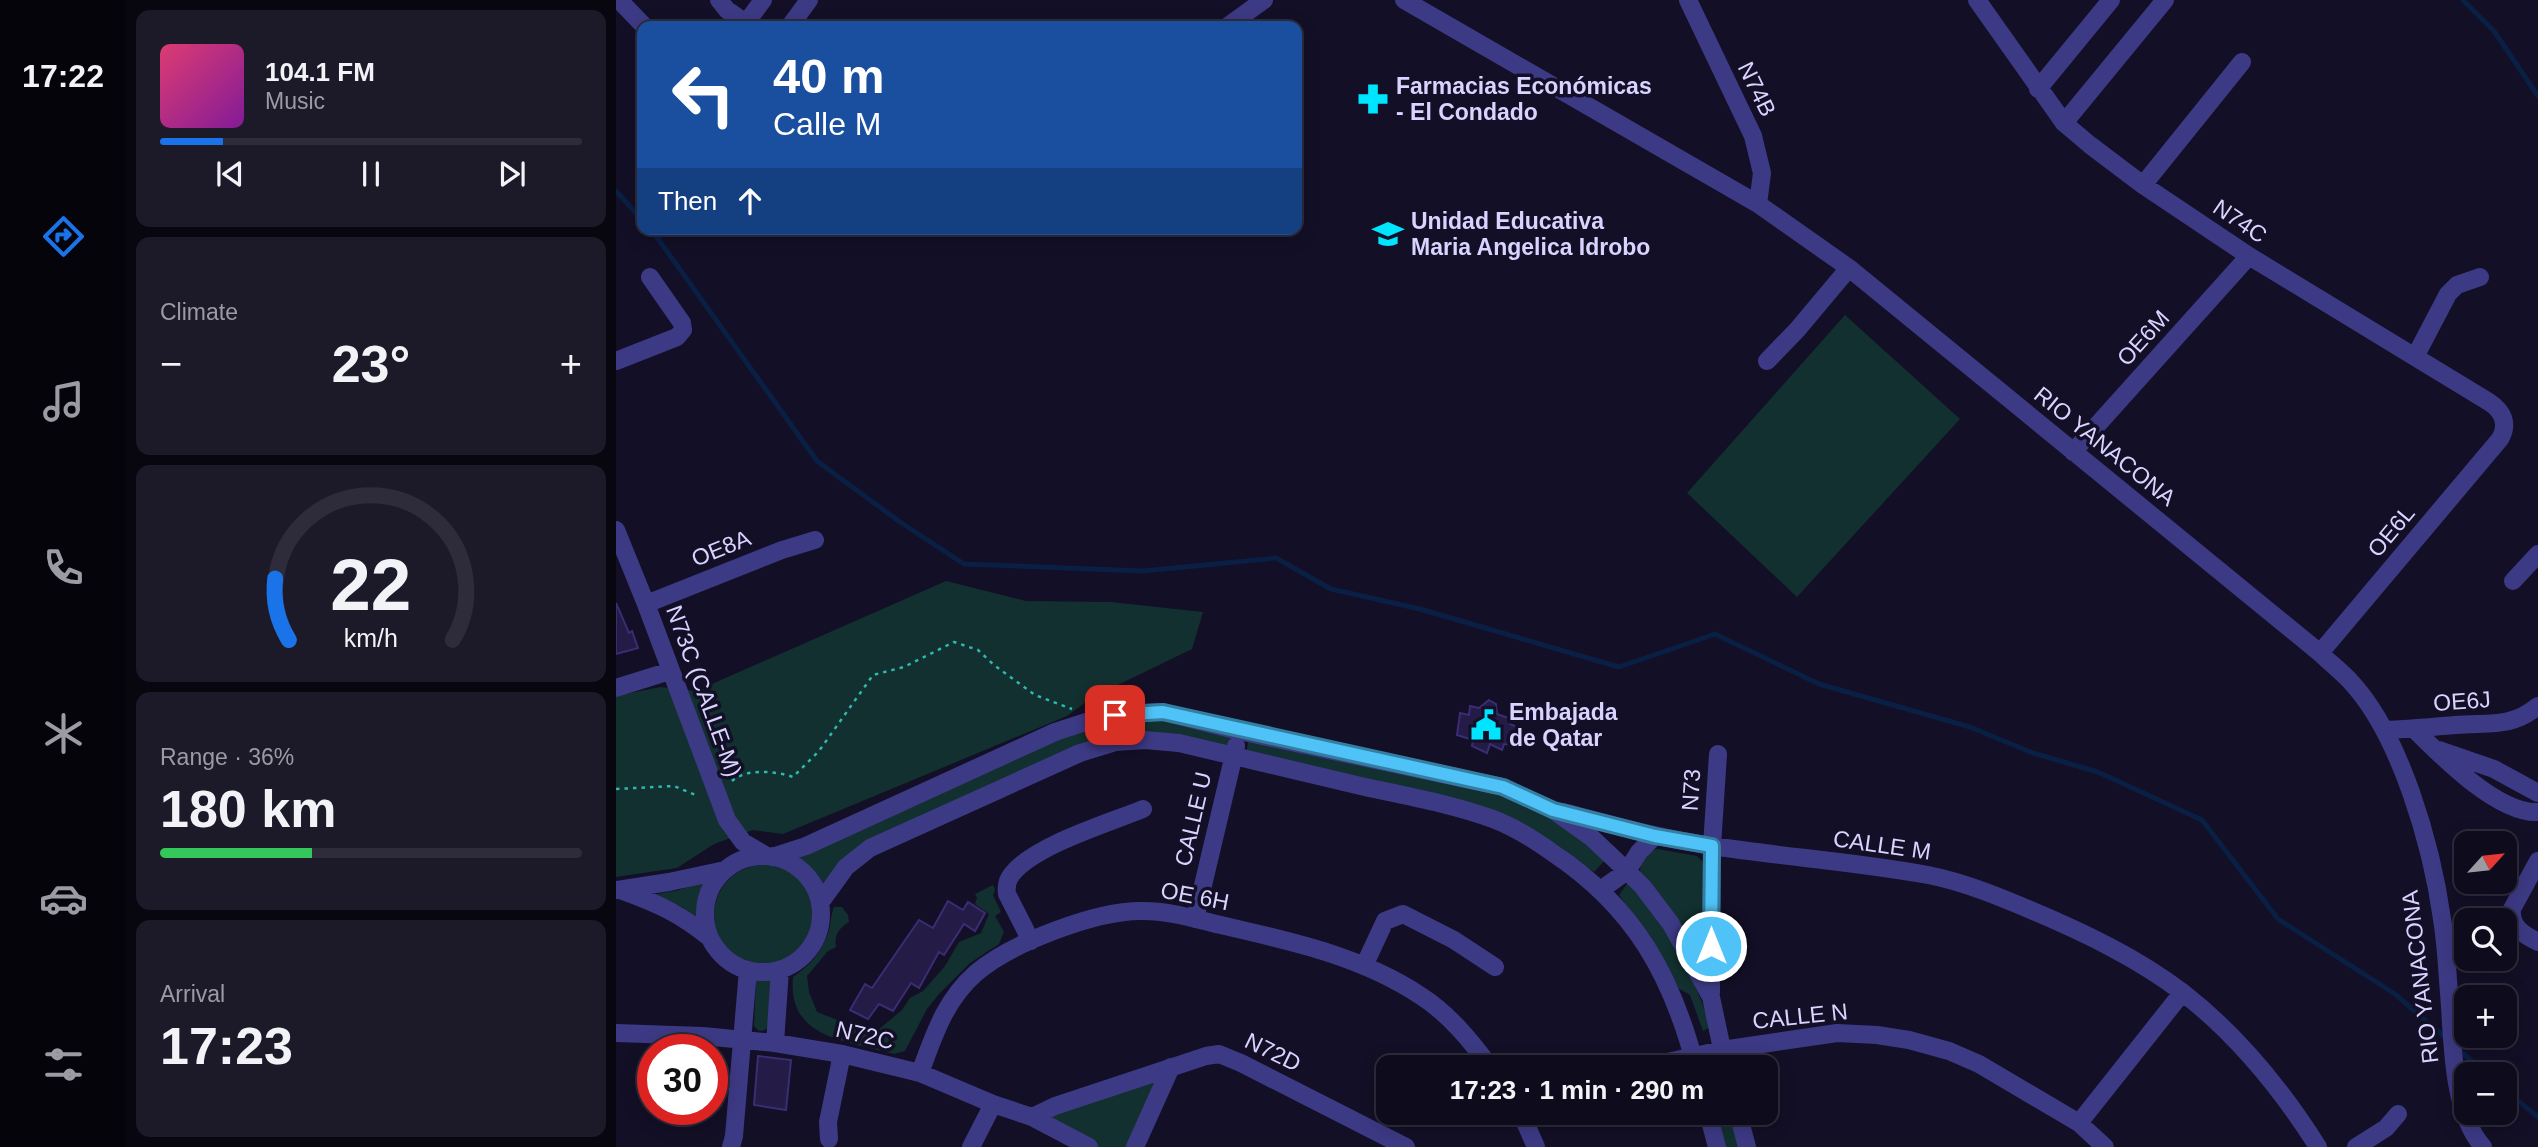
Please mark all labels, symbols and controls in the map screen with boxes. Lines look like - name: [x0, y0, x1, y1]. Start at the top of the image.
- icon: left: [658, 49, 749, 140]
- text: 40 m: [773, 49, 885, 103]
- text: 104.1 FM: [265, 57, 375, 87]
- street label: N74B: [1733, 57, 1781, 121]
- text: 17:22: [22, 58, 104, 94]
- place label: Farmacias Económicas - El Condado: [1396, 73, 1652, 125]
- pharmacy icon: Farmacias Económicas - El Condado: [1356, 82, 1390, 116]
- text: Music: [265, 88, 325, 114]
- text: Calle M: [773, 106, 881, 142]
- icon: previous: [211, 155, 249, 193]
- icon: pause: [352, 155, 390, 193]
- icon: next: [493, 155, 531, 193]
- icon: ahead: [731, 182, 769, 220]
- text: Then: [658, 186, 717, 216]
- street label: N74C: [2208, 194, 2272, 248]
- place label: Unidad Educativa Maria Angelica Idrobo: [1411, 208, 1650, 260]
- icon: directions: [39, 212, 88, 261]
- school or university icon: Unidad Educativa Maria Angelica Idrobo: [1371, 217, 1405, 251]
- text: Climate: [160, 299, 238, 325]
- street label: OE6M: [2112, 305, 2174, 371]
- text: 23°: [332, 335, 410, 393]
- text: −: [160, 343, 182, 385]
- text: +: [560, 343, 582, 385]
- icon: music: [39, 377, 88, 426]
- street label: RIO YANACONA: [2029, 381, 2181, 511]
- street label: OE6L: [2362, 500, 2420, 562]
- street label: OE8A: [688, 524, 755, 572]
- icon: phone: [39, 543, 88, 592]
- text: 22: [331, 544, 411, 625]
- street label: N73C (CALLE-M): [661, 602, 747, 780]
- text: km/h: [344, 623, 398, 651]
- pin: [1085, 685, 1145, 745]
- street label: OE6J: [2432, 686, 2492, 716]
- icon: arrive: [1096, 696, 1134, 734]
- place label: Embajada de Qatar: [1509, 699, 1618, 751]
- public building icon: Embajada de Qatar: [1469, 708, 1503, 742]
- icon: climate: [39, 709, 88, 758]
- text: Range · 36%: [160, 744, 294, 770]
- street label: N73: [1677, 768, 1705, 812]
- street label: CALLE U: [1170, 769, 1216, 869]
- text: 180 km: [160, 780, 336, 838]
- street label: CALLE M: [1831, 825, 1933, 865]
- north arrow: [2454, 831, 2516, 894]
- map controls: [2454, 831, 2517, 1125]
- icon: car: [39, 874, 88, 923]
- street label: OE 6H: [1159, 877, 1231, 915]
- street label: RIO YANACONA: [2396, 888, 2444, 1065]
- button: search: [2454, 908, 2517, 971]
- position arrow: [1674, 909, 1748, 983]
- text: Arrival: [160, 981, 225, 1007]
- button: +: [2454, 985, 2517, 1048]
- street label: CALLE N: [1751, 998, 1849, 1034]
- street label: N72C: [833, 1016, 897, 1054]
- text: 17:23: [160, 1017, 293, 1075]
- street label: N72D: [1241, 1027, 1305, 1077]
- speed limit sign: 30: [637, 1034, 728, 1125]
- icon: filters: [39, 1040, 88, 1089]
- button: −: [2454, 1062, 2517, 1125]
- text: 17:23 · 1 min · 290 m: [1450, 1075, 1704, 1105]

